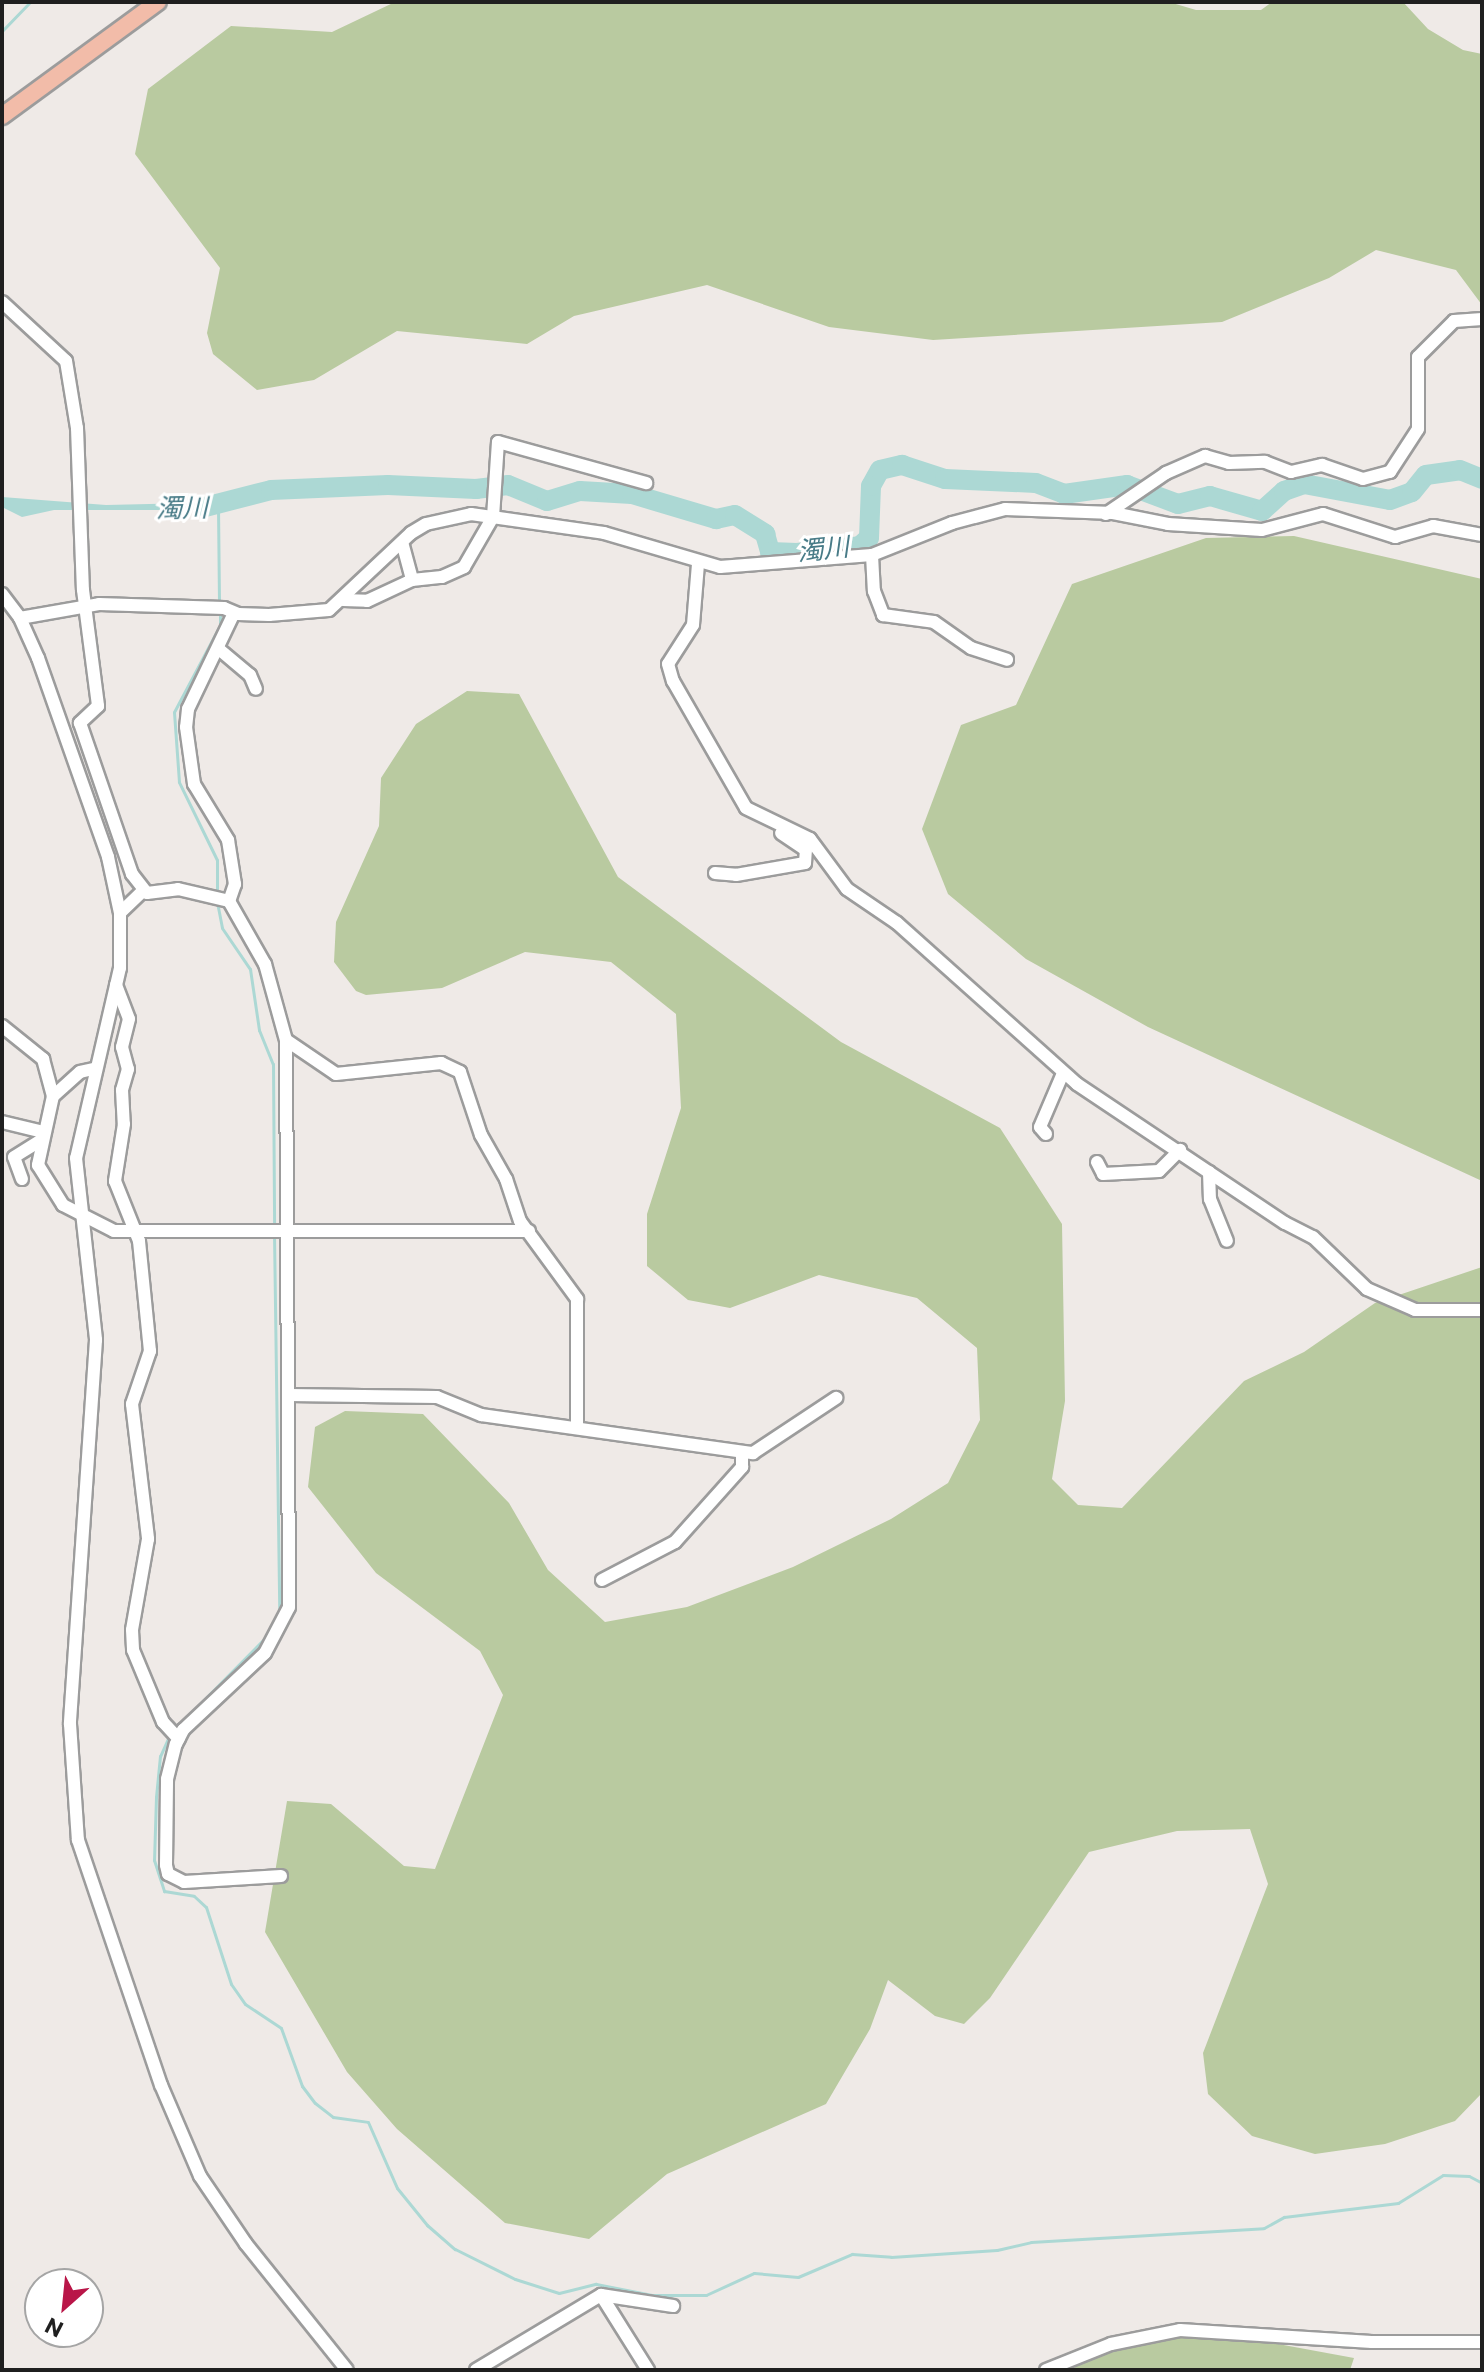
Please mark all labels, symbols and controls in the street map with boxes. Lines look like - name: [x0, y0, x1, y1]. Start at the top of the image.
- water label: 濁川: [156, 491, 208, 523]
- water label: 濁川: [796, 530, 850, 566]
- north arrow: [24, 2268, 104, 2348]
- text: N: [40, 2312, 67, 2344]

